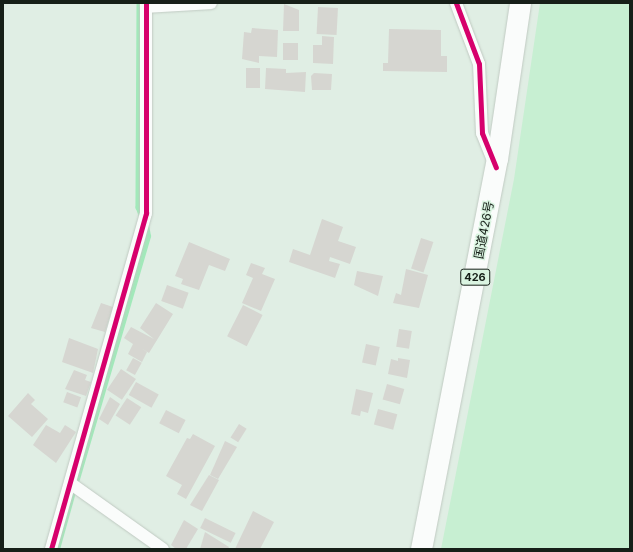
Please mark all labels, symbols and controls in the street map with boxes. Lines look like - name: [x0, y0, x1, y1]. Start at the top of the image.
- street label: 国道426号: [471, 200, 497, 260]
- road number: 426: [460, 268, 490, 286]

